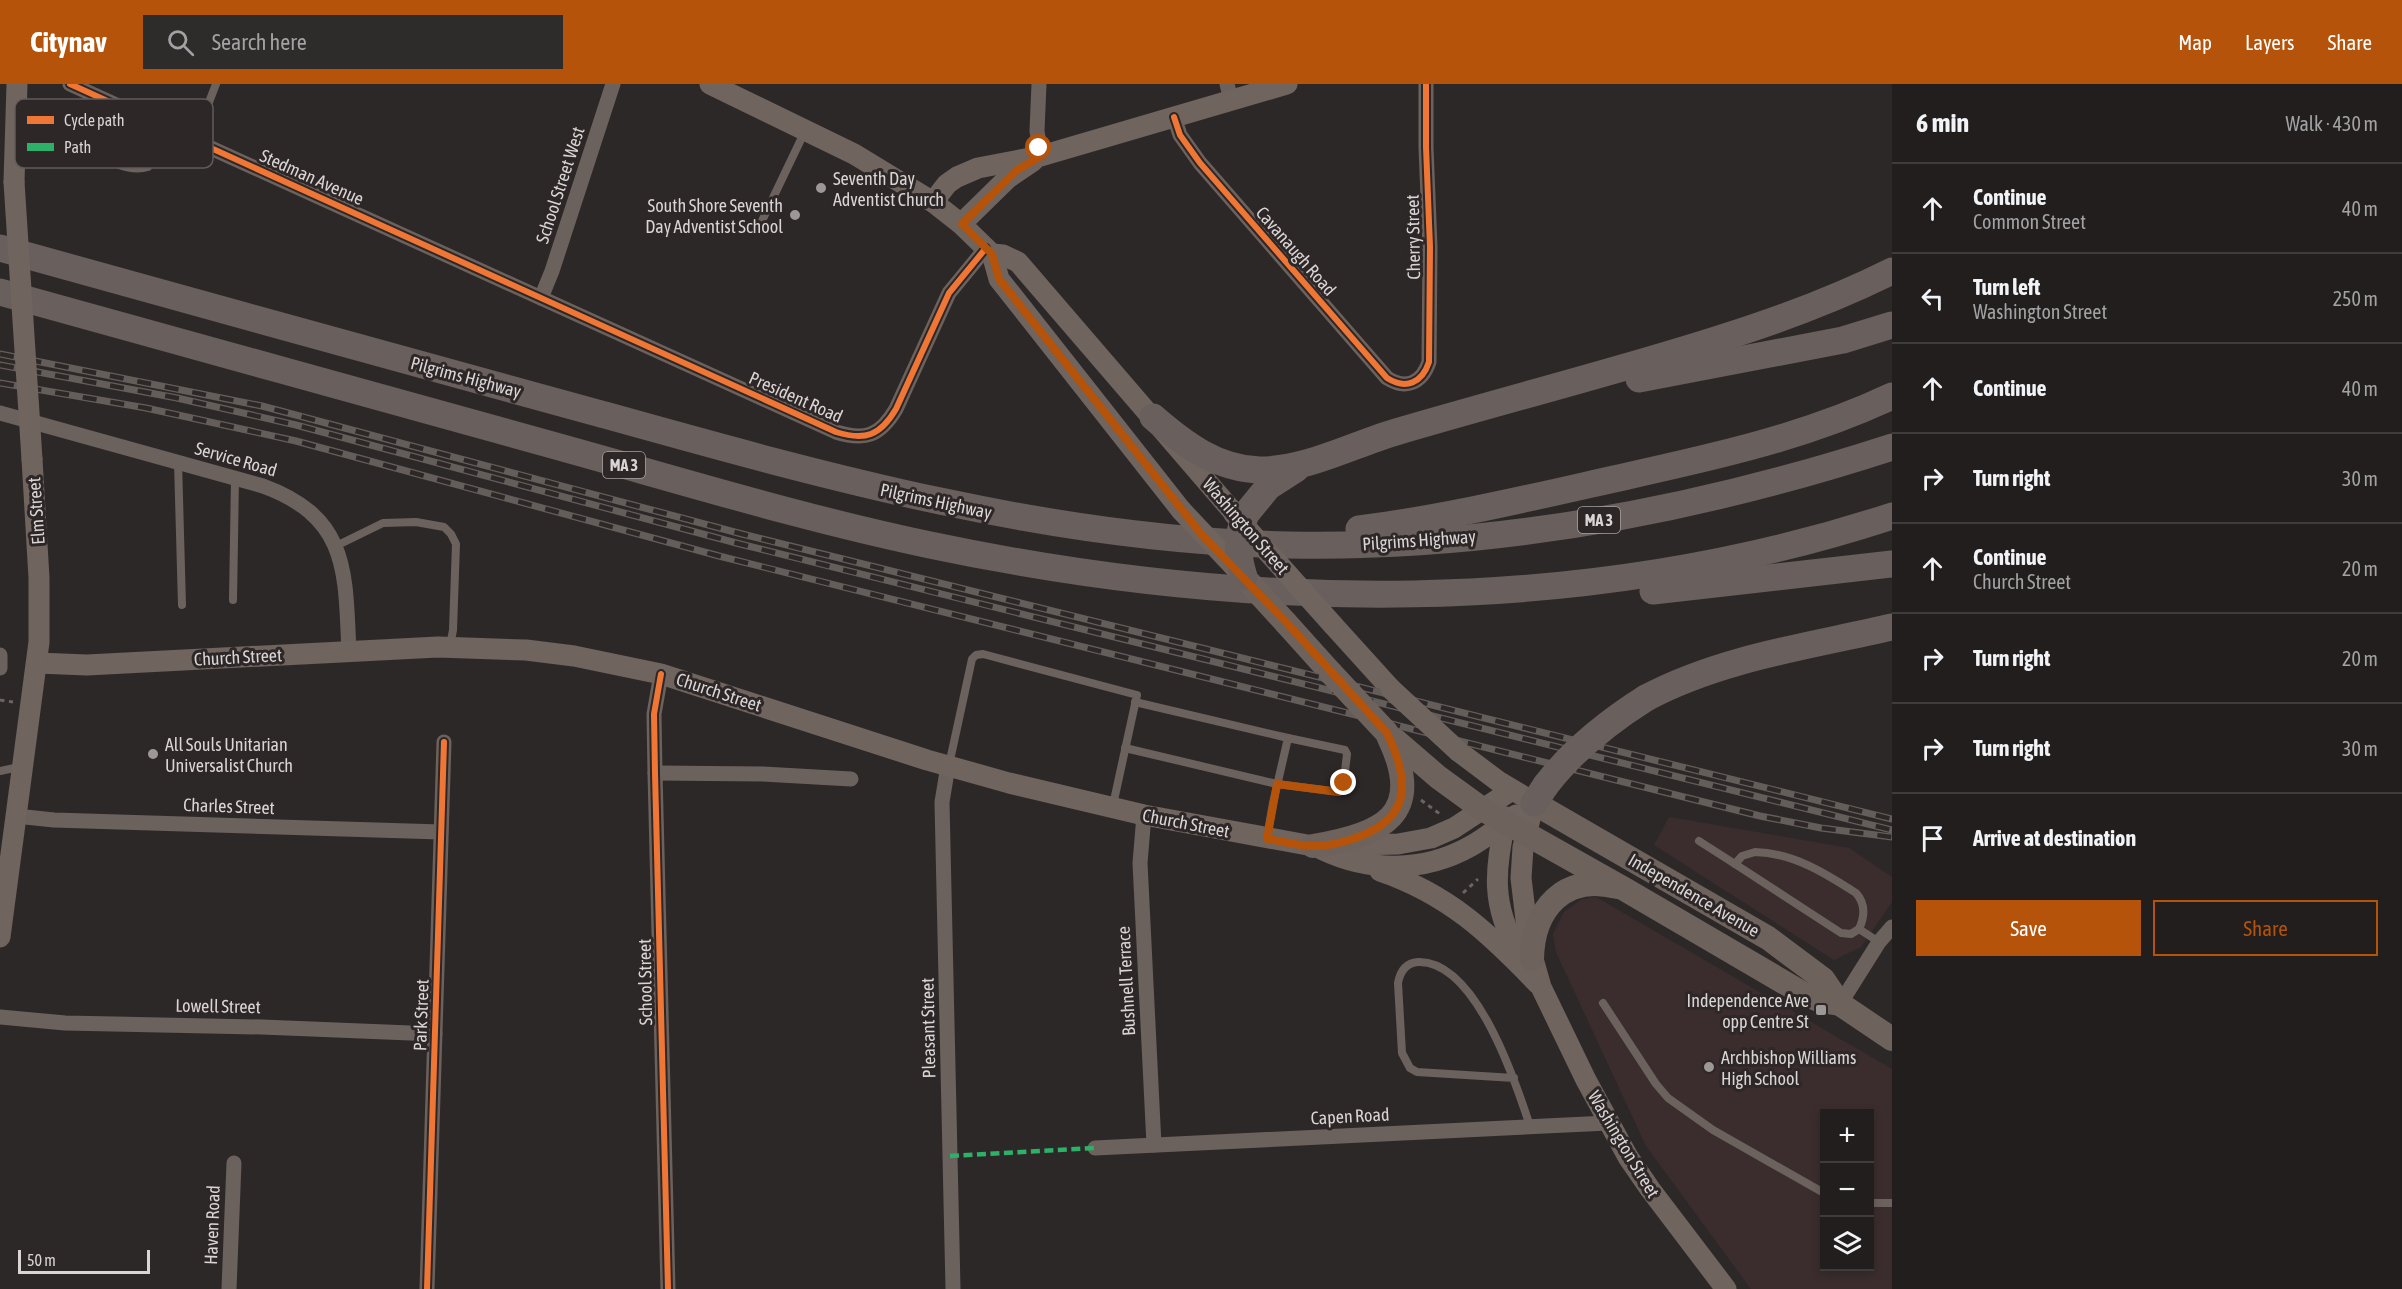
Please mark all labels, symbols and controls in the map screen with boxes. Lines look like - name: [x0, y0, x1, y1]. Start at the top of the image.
- search box: [143, 15, 563, 69]
- text: Citynav: [30, 26, 107, 58]
- icon: search: [164, 26, 197, 59]
- text: Search here: [212, 29, 307, 55]
- text: Map: [2178, 30, 2212, 54]
- text: Layers: [2245, 30, 2295, 54]
- text: Share: [2328, 30, 2372, 54]
- legend: [15, 99, 213, 168]
- text: 6 min: [1916, 108, 1969, 138]
- text: Cycle path: [64, 111, 124, 130]
- text: Walk · 430 m: [2286, 112, 2378, 135]
- street label: School Street West: [531, 124, 589, 246]
- route start: [1025, 134, 1051, 160]
- text: Path: [64, 138, 91, 156]
- street label: Stedman Avenue: [257, 145, 367, 209]
- place label: Seventh Day Adventist Church: [833, 168, 944, 210]
- marker: Seventh Day Adventist Church: [814, 181, 828, 195]
- text: Continue: [1973, 184, 2047, 210]
- icon: ahead: [1916, 192, 1949, 225]
- street label: Cherry Street: [1402, 194, 1424, 280]
- place label: South Shore Seventh Day Adventist School: [645, 195, 783, 237]
- text: 40 m: [2342, 197, 2378, 220]
- street label: Cavanaugh Road: [1252, 202, 1340, 300]
- marker: South Shore Seventh Day Adventist School: [788, 208, 802, 222]
- text: Common Street: [1973, 210, 2086, 233]
- text: Turn left: [1973, 274, 2040, 300]
- icon: left: [1916, 282, 1949, 315]
- text: 250 m: [2333, 287, 2378, 310]
- text: Washington Street: [1973, 300, 2107, 323]
- street label: Pilgrims Highway: [408, 352, 524, 402]
- street label: President Road: [746, 367, 846, 427]
- icon: ahead: [1916, 372, 1949, 405]
- text: Continue: [1973, 375, 2047, 401]
- text: 40 m: [2342, 377, 2378, 400]
- street label: Service Road: [193, 437, 279, 481]
- road number: MA 3: [603, 452, 645, 478]
- icon: right: [1916, 462, 1949, 495]
- text: Turn right: [1973, 465, 2050, 491]
- text: 30 m: [2342, 467, 2378, 490]
- street label: Washington Street: [1198, 474, 1294, 578]
- street label: Elm Street: [23, 477, 49, 545]
- street label: Pilgrims Highway: [878, 479, 994, 523]
- road number: MA 3: [1578, 507, 1620, 533]
- street label: Pilgrims Highway: [1362, 526, 1476, 554]
- text: Continue: [1973, 544, 2047, 570]
- icon: ahead: [1916, 552, 1949, 585]
- text: 20 m: [2342, 557, 2378, 580]
- text: Church Street: [1973, 570, 2071, 593]
- icon: right: [1916, 642, 1949, 675]
- street label: Church Street: [193, 644, 283, 670]
- text: Turn right: [1973, 645, 2050, 671]
- text: 20 m: [2342, 647, 2378, 670]
- street label: Church Street: [674, 668, 764, 716]
- icon: right: [1916, 732, 1949, 765]
- place label: All Souls Unitarian Universalist Church: [165, 734, 293, 776]
- text: Turn right: [1973, 735, 2050, 761]
- text: 30 m: [2342, 737, 2378, 760]
- marker: All Souls Unitarian Universalist Church: [146, 747, 160, 761]
- route end: [1330, 769, 1356, 795]
- street label: Charles Street: [183, 794, 275, 818]
- street label: Church Street: [1141, 804, 1231, 842]
- icon: arrive: [1916, 822, 1949, 855]
- text: Arrive at destination: [1973, 825, 2136, 851]
- street label: Independence Avenue: [1625, 849, 1763, 941]
- button: Save: [1916, 900, 2141, 956]
- button: Share: [2153, 900, 2378, 956]
- street label: Bushnell Terrace: [1113, 926, 1139, 1036]
- street label: School Street: [634, 939, 656, 1025]
- street label: Pleasant Street: [917, 978, 939, 1078]
- street label: Park Street: [409, 979, 433, 1051]
- place label: Independence Ave opp Centre St: [1687, 990, 1809, 1032]
- street label: Lowell Street: [175, 995, 261, 1017]
- marker: Independence Ave opp Centre St: [1814, 1003, 1828, 1017]
- place label: Archbishop Williams High School: [1721, 1047, 1856, 1089]
- marker: Archbishop Williams High School: [1702, 1060, 1716, 1074]
- street label: Washington Street: [1584, 1087, 1664, 1201]
- street label: Capen Road: [1310, 1103, 1390, 1129]
- map controls: [1820, 1109, 1874, 1271]
- button: +: [1820, 1109, 1874, 1163]
- button: −: [1820, 1163, 1874, 1217]
- street label: Haven Road: [200, 1185, 224, 1265]
- button: layers: [1820, 1217, 1874, 1271]
- scale bar: [18, 1247, 150, 1274]
- text: 50 m: [27, 1251, 56, 1269]

